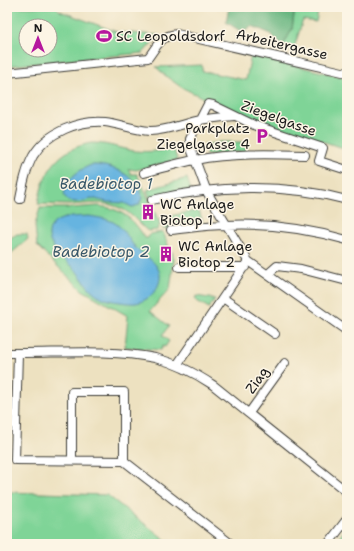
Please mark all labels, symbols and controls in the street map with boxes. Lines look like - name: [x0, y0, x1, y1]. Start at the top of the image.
- north arrow: [18, 18, 58, 58]
- text: N: [34, 21, 43, 36]
- street label: Arbeitergasse: [234, 25, 330, 63]
- sports icon: SC Leopoldsdorf: [95, 27, 113, 45]
- place label: SC Leopoldsdorf: [116, 27, 226, 45]
- street label: Ziegelgasse: [239, 96, 319, 140]
- place label: Parkplatz Ziegelgasse 4: [157, 119, 250, 153]
- parking icon: Parkplatz Ziegelgasse 4: [253, 127, 271, 145]
- water label: Badebiotop 1: [60, 174, 153, 194]
- place label: WC Anlage Biotop 1: [160, 195, 234, 229]
- building icon: WC Anlage Biotop 1: [139, 203, 157, 221]
- place label: WC Anlage Biotop 2: [178, 237, 252, 271]
- water label: Badebiotop 2: [52, 242, 150, 262]
- building icon: WC Anlage Biotop 2: [157, 245, 175, 263]
- street label: Ziag: [241, 363, 273, 397]

